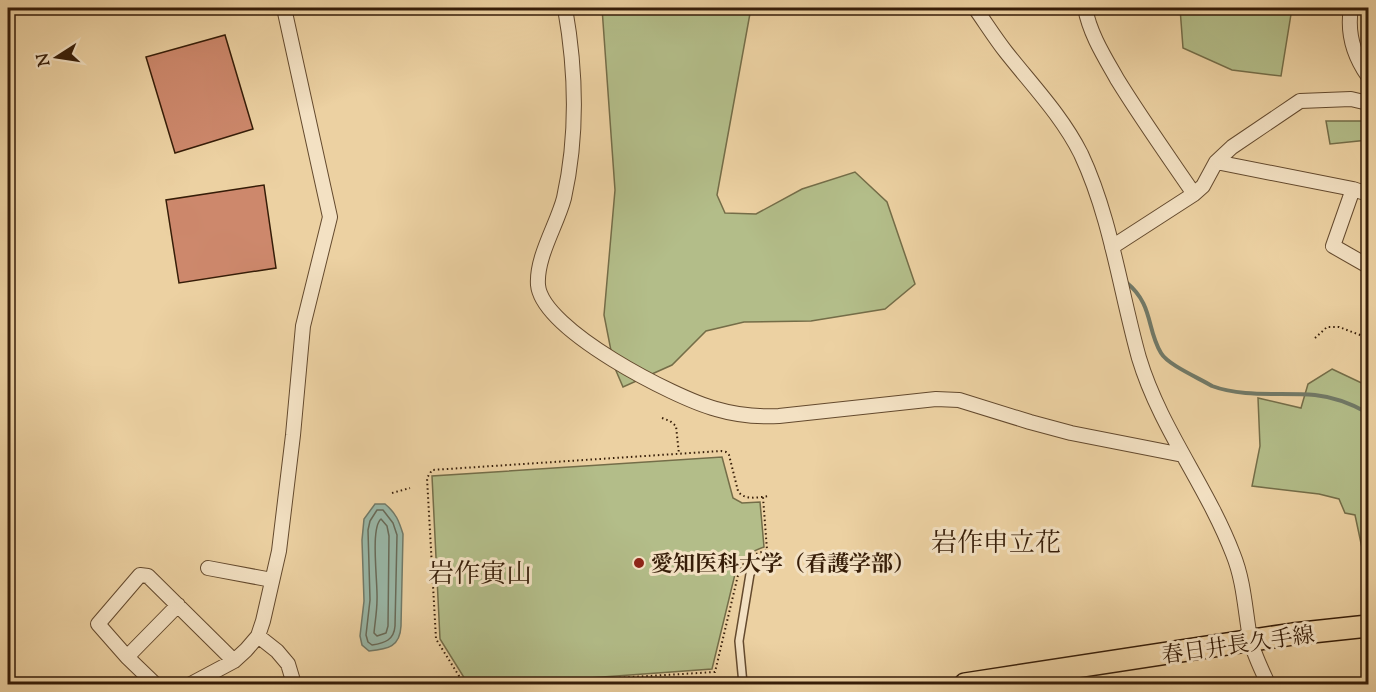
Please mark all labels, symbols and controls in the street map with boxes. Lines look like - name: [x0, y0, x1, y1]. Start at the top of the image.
- north arrow: [27, 27, 87, 87]
- text: N: [32, 51, 57, 68]
- district label: 岩作申立花: [931, 526, 1061, 563]
- place label: 愛知医科大学（看護学部）: [651, 550, 915, 582]
- marker: 愛知医科大学（看護学部）: [632, 556, 646, 570]
- district label: 岩作寅山: [428, 557, 532, 594]
- street label: 春日井長久手線: [1160, 620, 1317, 674]

